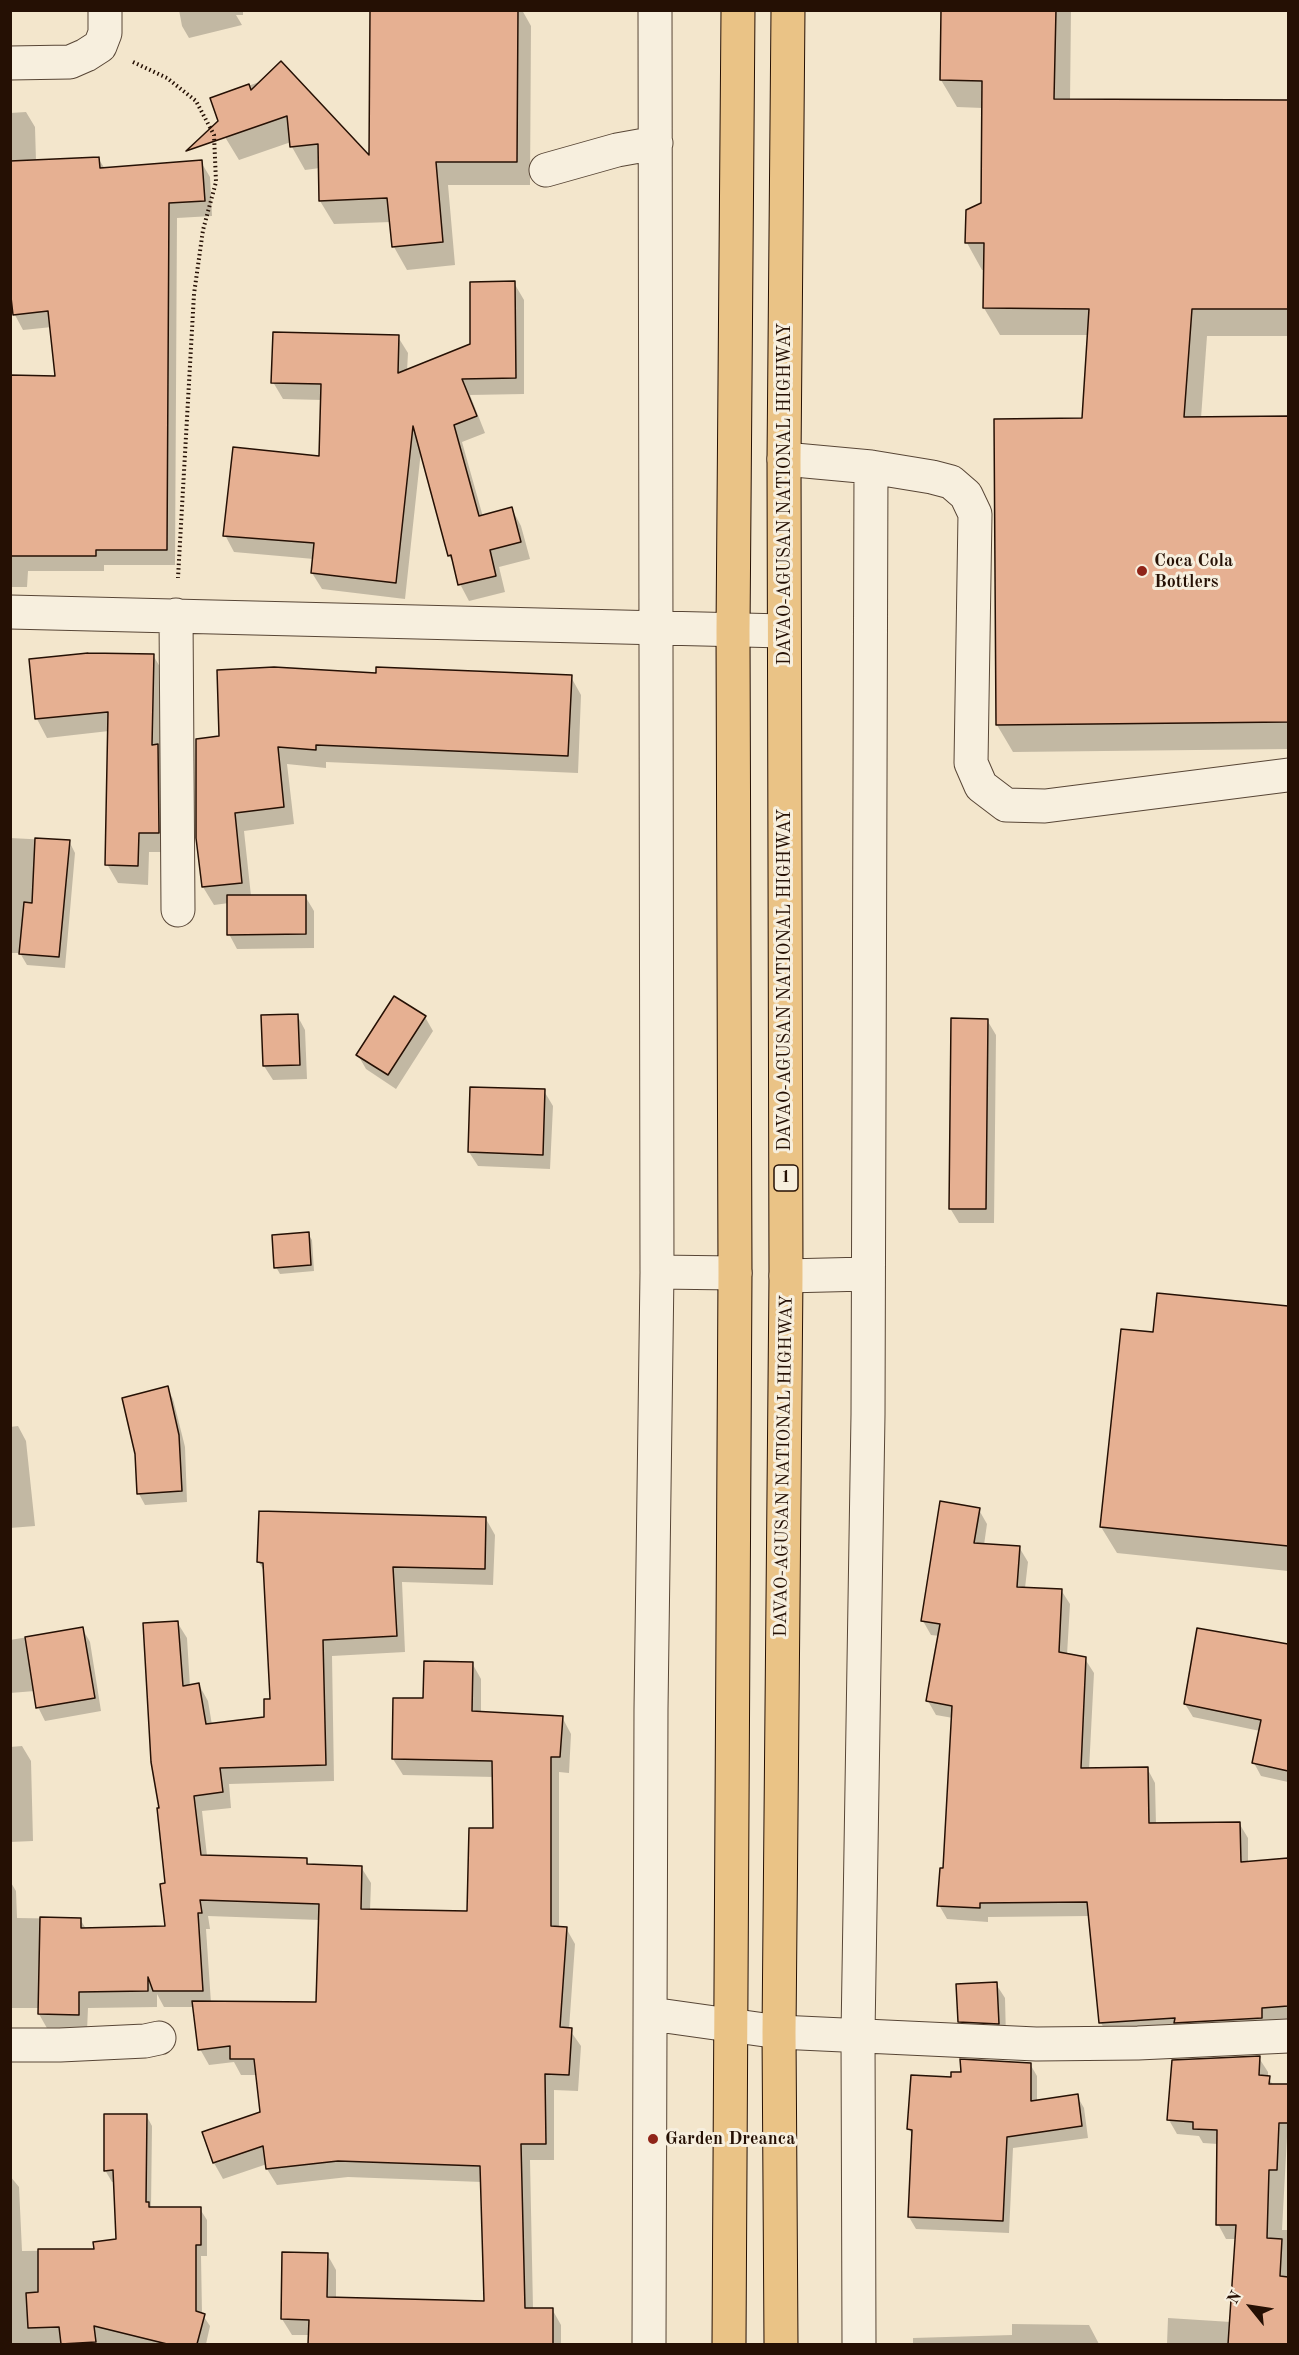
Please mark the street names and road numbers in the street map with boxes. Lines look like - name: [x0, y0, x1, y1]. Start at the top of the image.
- street label: DAVAO-AGUSAN NATIONAL HIGHWAY: [774, 323, 796, 665]
- street label: DAVAO-AGUSAN NATIONAL HIGHWAY: [774, 809, 796, 1151]
- road number: 1: [774, 1165, 798, 1191]
- street label: DAVAO-AGUSAN NATIONAL HIGHWAY: [770, 1295, 798, 1637]

